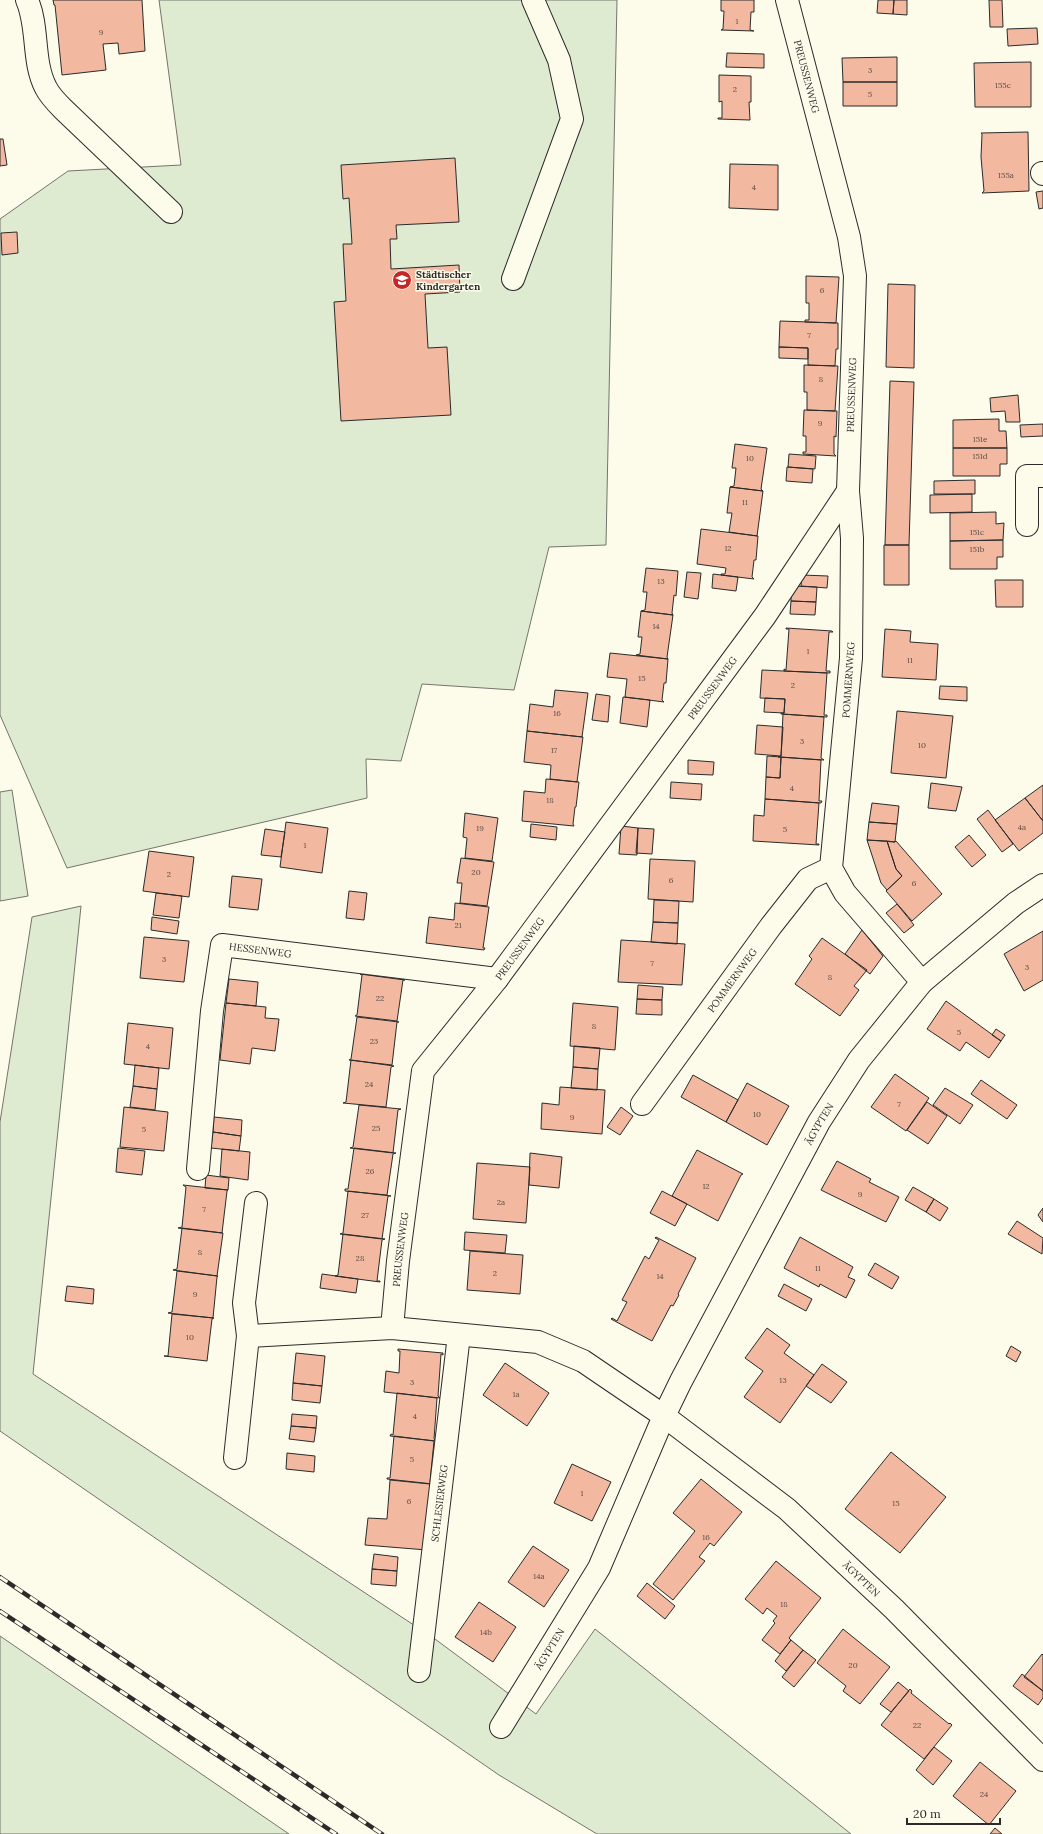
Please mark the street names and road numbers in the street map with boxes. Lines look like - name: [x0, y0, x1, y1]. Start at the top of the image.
- street label: PREUSSENWEG: [791, 39, 822, 115]
- street label: PREUSSENWEG: [844, 357, 859, 433]
- street label: POMMERNWEG: [839, 641, 858, 719]
- street label: PREUSSENWEG: [685, 654, 740, 722]
- street label: PREUSSENWEG: [492, 914, 548, 983]
- street label: HESSENWEG: [228, 940, 293, 961]
- street label: POMMERNWEG: [705, 945, 760, 1015]
- street label: ÄGYPTEN: [802, 1100, 837, 1148]
- street label: PREUSSENWEG: [390, 1211, 411, 1287]
- street label: SCHLESIERWEG: [428, 1464, 451, 1543]
- street label: ÄGYPTEN: [839, 1558, 883, 1600]
- street label: ÄGYPTEN: [531, 1625, 568, 1673]

